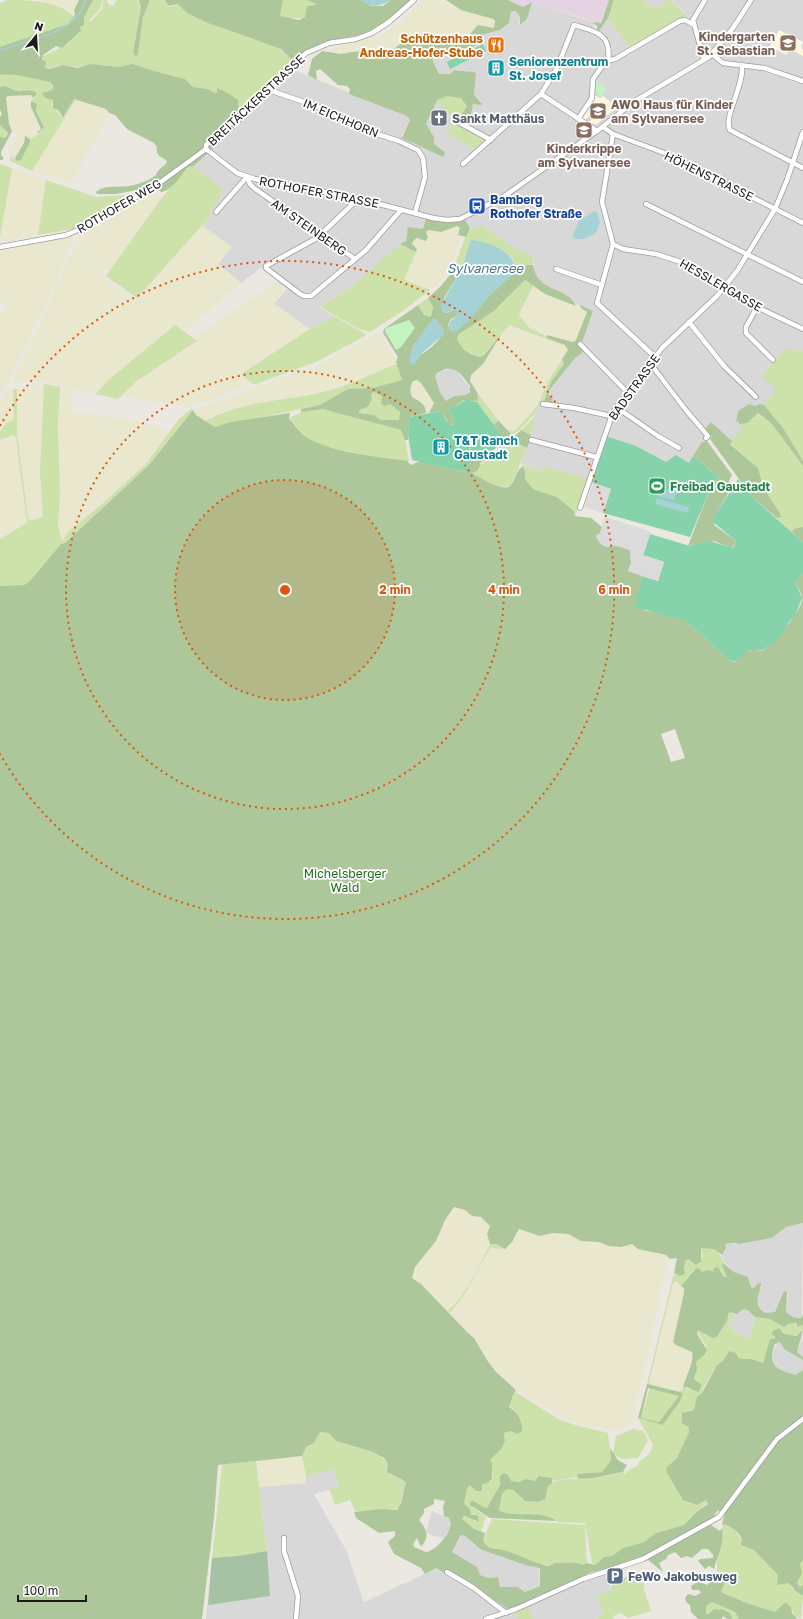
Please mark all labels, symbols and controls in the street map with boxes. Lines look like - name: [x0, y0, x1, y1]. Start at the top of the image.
- north arrow: [16, 16, 56, 56]
- text: N: [33, 19, 45, 33]
- place label: Kindergarten St. Sebastian: [697, 29, 775, 58]
- place label: Schützenhaus Andreas-Hofer-Stube: [359, 31, 483, 60]
- school or university icon: Kindergarten St. Sebastian: [778, 33, 798, 53]
- restaurant icon: Schützenhaus Andreas-Hofer-Stube: [486, 35, 506, 55]
- street label: BREITÄCKERSTRASSE: [204, 51, 308, 149]
- place label: Seniorenzentrum St. Josef: [509, 54, 608, 83]
- building icon: Seniorenzentrum St. Josef: [486, 58, 506, 78]
- street label: IM EICHHORN: [301, 95, 381, 141]
- place label: AWO Haus für Kinder am Sylvanersee: [611, 97, 734, 126]
- school or university icon: AWO Haus für Kinder am Sylvanersee: [588, 101, 608, 121]
- church icon: Sankt Matthäus: [429, 108, 449, 128]
- place label: Sankt Matthäus: [452, 111, 545, 126]
- school or university icon: Kinderkrippe am Sylvanersee: [574, 120, 594, 140]
- place label: Kinderkrippe am Sylvanersee: [537, 141, 631, 170]
- street label: HÖHENSTRASSE: [662, 148, 756, 204]
- street label: ROTHOFER STRASSE: [258, 173, 380, 211]
- street label: ROTHOFER WEG: [74, 176, 164, 236]
- place label: Bamberg Rothofer Straße: [490, 192, 582, 221]
- street label: AM STEINBERG: [268, 195, 350, 259]
- bus stop icon: Bamberg Rothofer Straße: [467, 196, 487, 216]
- street label: HESSLERGASSE: [677, 255, 765, 315]
- water label: Sylvanersee: [447, 260, 525, 276]
- street label: BADSTRASSE: [605, 351, 663, 423]
- place label: T&T Ranch Gaustadt: [454, 433, 518, 462]
- building icon: T&T Ranch Gaustadt: [431, 437, 451, 457]
- sports icon: Freibad Gaustadt: [647, 476, 667, 496]
- place label: Freibad Gaustadt: [670, 479, 770, 494]
- text: 2 min: [379, 582, 411, 597]
- text: 4 min: [488, 582, 520, 597]
- text: 6 min: [598, 582, 630, 597]
- centre of rings: [278, 583, 292, 597]
- park label: Michelsberger Wald: [304, 866, 387, 895]
- parking icon: FeWo Jakobusweg: [605, 1566, 625, 1586]
- place label: FeWo Jakobusweg: [628, 1569, 737, 1584]
- scale bar: [18, 1577, 86, 1603]
- text: 100 m: [24, 1583, 58, 1598]

